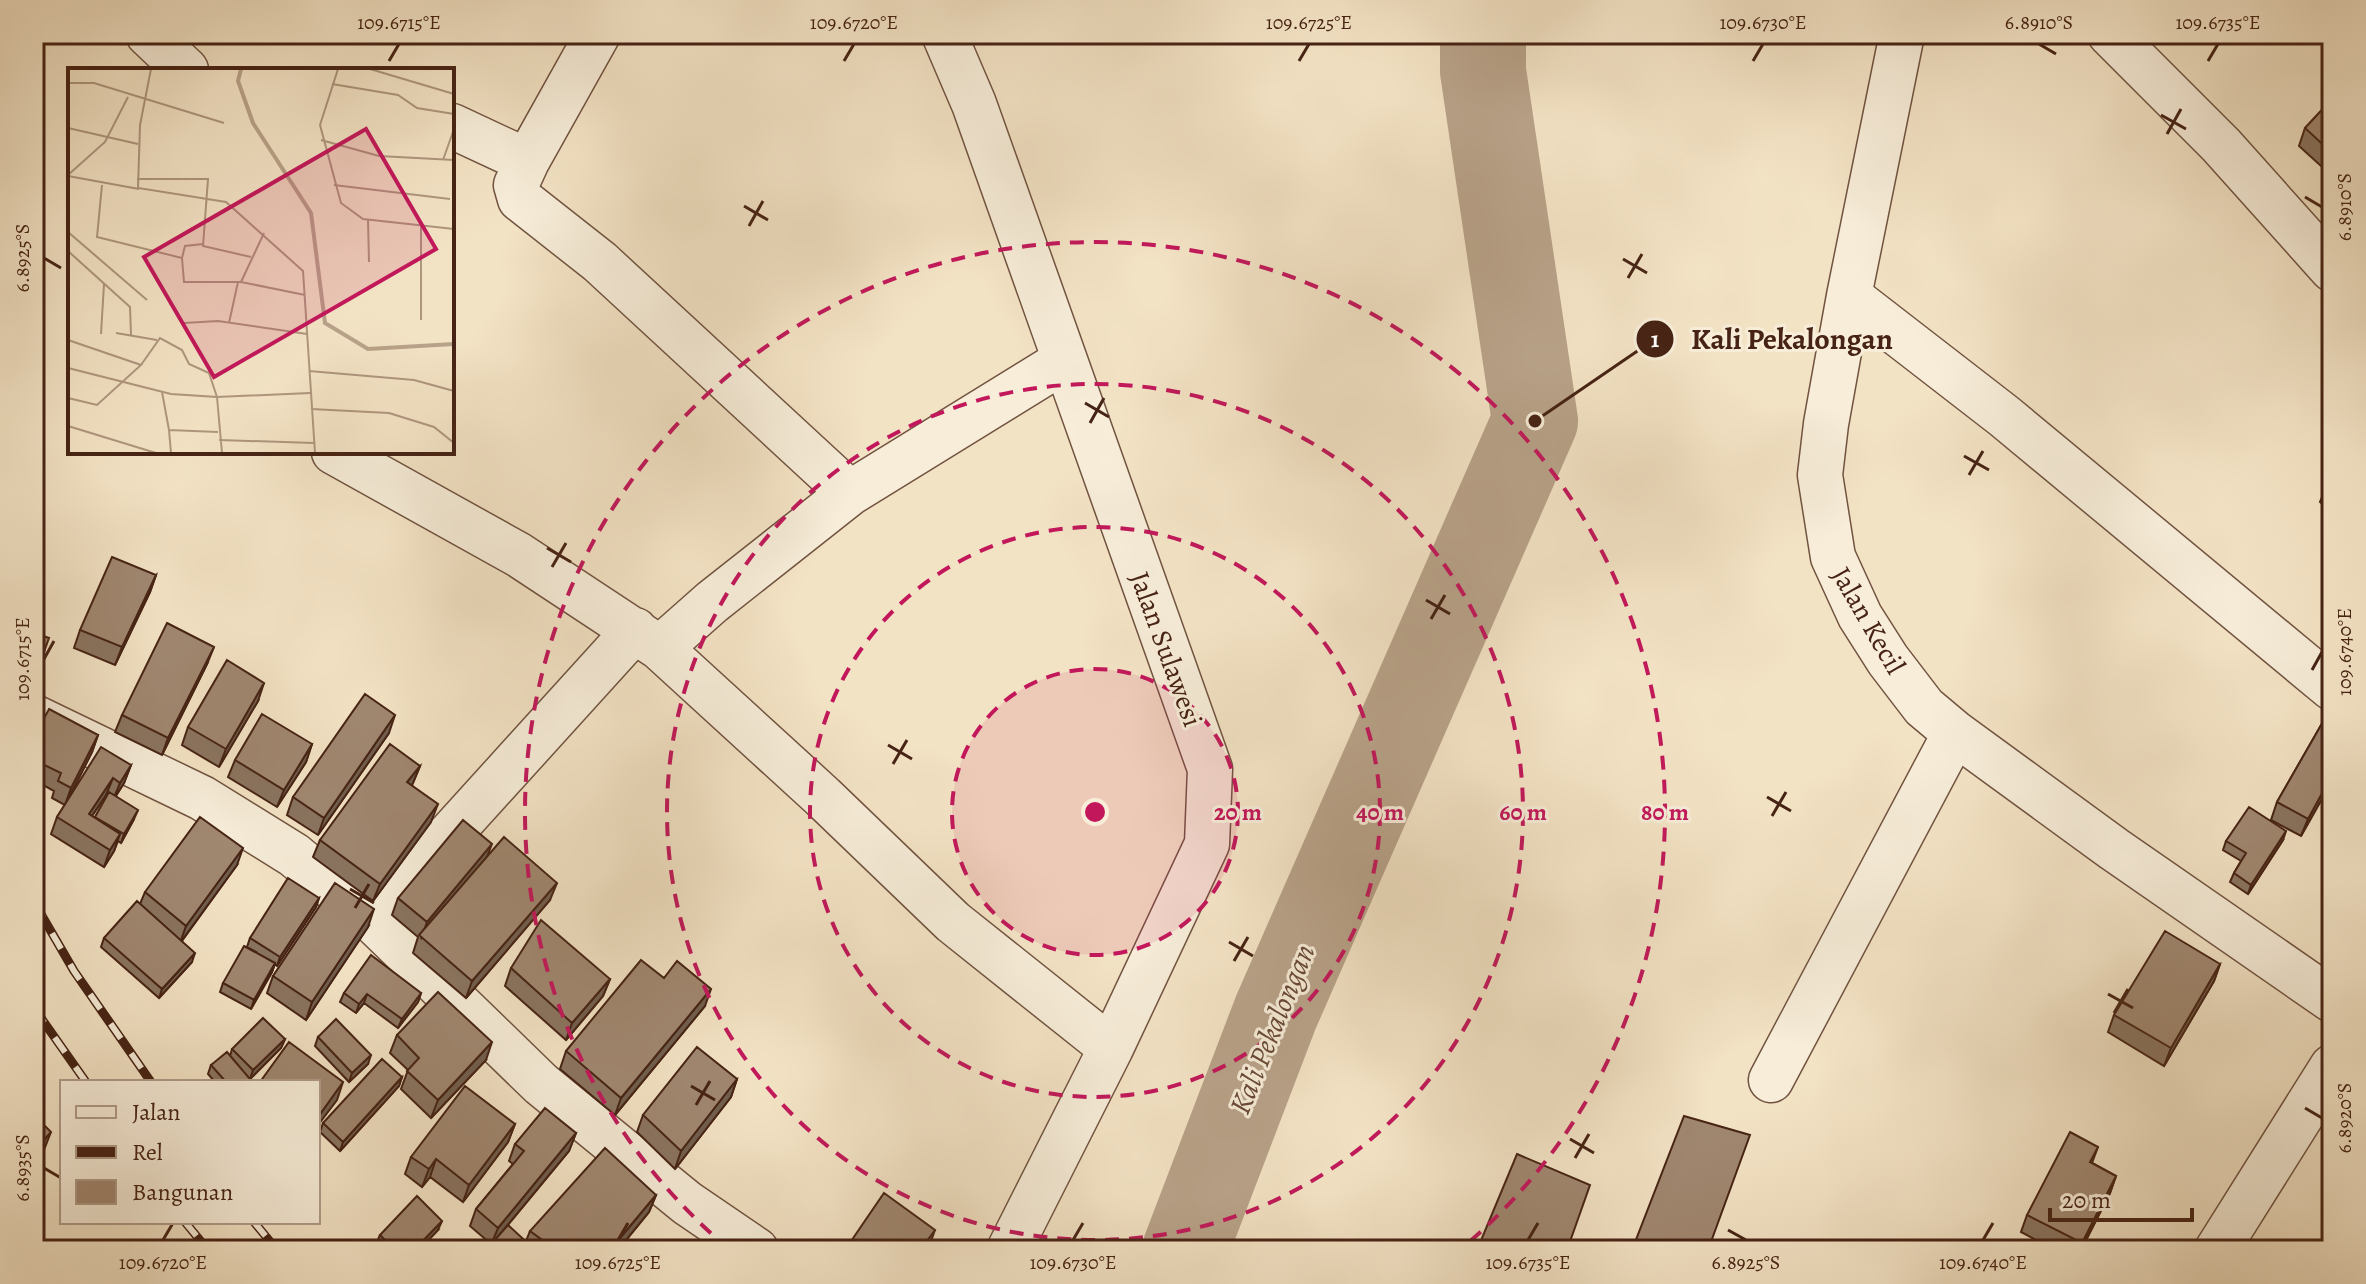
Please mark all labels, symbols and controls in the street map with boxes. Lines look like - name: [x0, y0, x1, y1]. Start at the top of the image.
- text: 109.6715°E: [357, 9, 441, 36]
- text: 109.6720°E: [810, 9, 898, 36]
- text: 109.6725°E: [1266, 9, 1352, 36]
- text: 109.6730°E: [1719, 9, 1807, 36]
- text: 6.8910°S: [2005, 9, 2073, 36]
- text: 109.6735°E: [2175, 9, 2261, 36]
- inset map: [68, 68, 454, 454]
- text: 6.8910°S: [2331, 173, 2358, 241]
- text: 6.8925°S: [9, 224, 36, 292]
- callout: Kali Pekalongan: [1635, 312, 1909, 366]
- text: Kali Pekalongan: [1691, 319, 1893, 359]
- text: 1: [1651, 323, 1660, 355]
- street label: Jalan Kecil: [1822, 560, 1914, 681]
- street label: Jalan Sulawesi: [1120, 567, 1212, 732]
- text: 109.6740°E: [2331, 608, 2358, 696]
- text: 109.6715°E: [9, 617, 36, 701]
- text: 20 m: [1214, 796, 1262, 828]
- text: 40 m: [1356, 796, 1404, 828]
- text: 60 m: [1499, 796, 1547, 828]
- text: 80 m: [1641, 796, 1689, 828]
- centre of rings: [1081, 798, 1109, 826]
- water label: Kali Pekalongan: [1220, 938, 1324, 1120]
- legend: [60, 1080, 320, 1224]
- text: 6.8920°S: [2331, 1083, 2358, 1153]
- text: Jalan: [132, 1096, 181, 1128]
- text: 6.8935°S: [9, 1134, 36, 1202]
- text: Rel: [132, 1136, 163, 1168]
- scale bar: [2050, 1172, 2192, 1222]
- text: Bangunan: [132, 1176, 233, 1208]
- text: 20 m: [2062, 1184, 2111, 1216]
- text: 109.6720°E: [119, 1249, 207, 1276]
- text: 109.6725°E: [575, 1249, 661, 1276]
- text: 109.6730°E: [1029, 1249, 1117, 1276]
- text: 109.6735°E: [1485, 1249, 1571, 1276]
- text: 6.8925°S: [1712, 1249, 1780, 1276]
- text: 109.6740°E: [1939, 1249, 2027, 1276]

